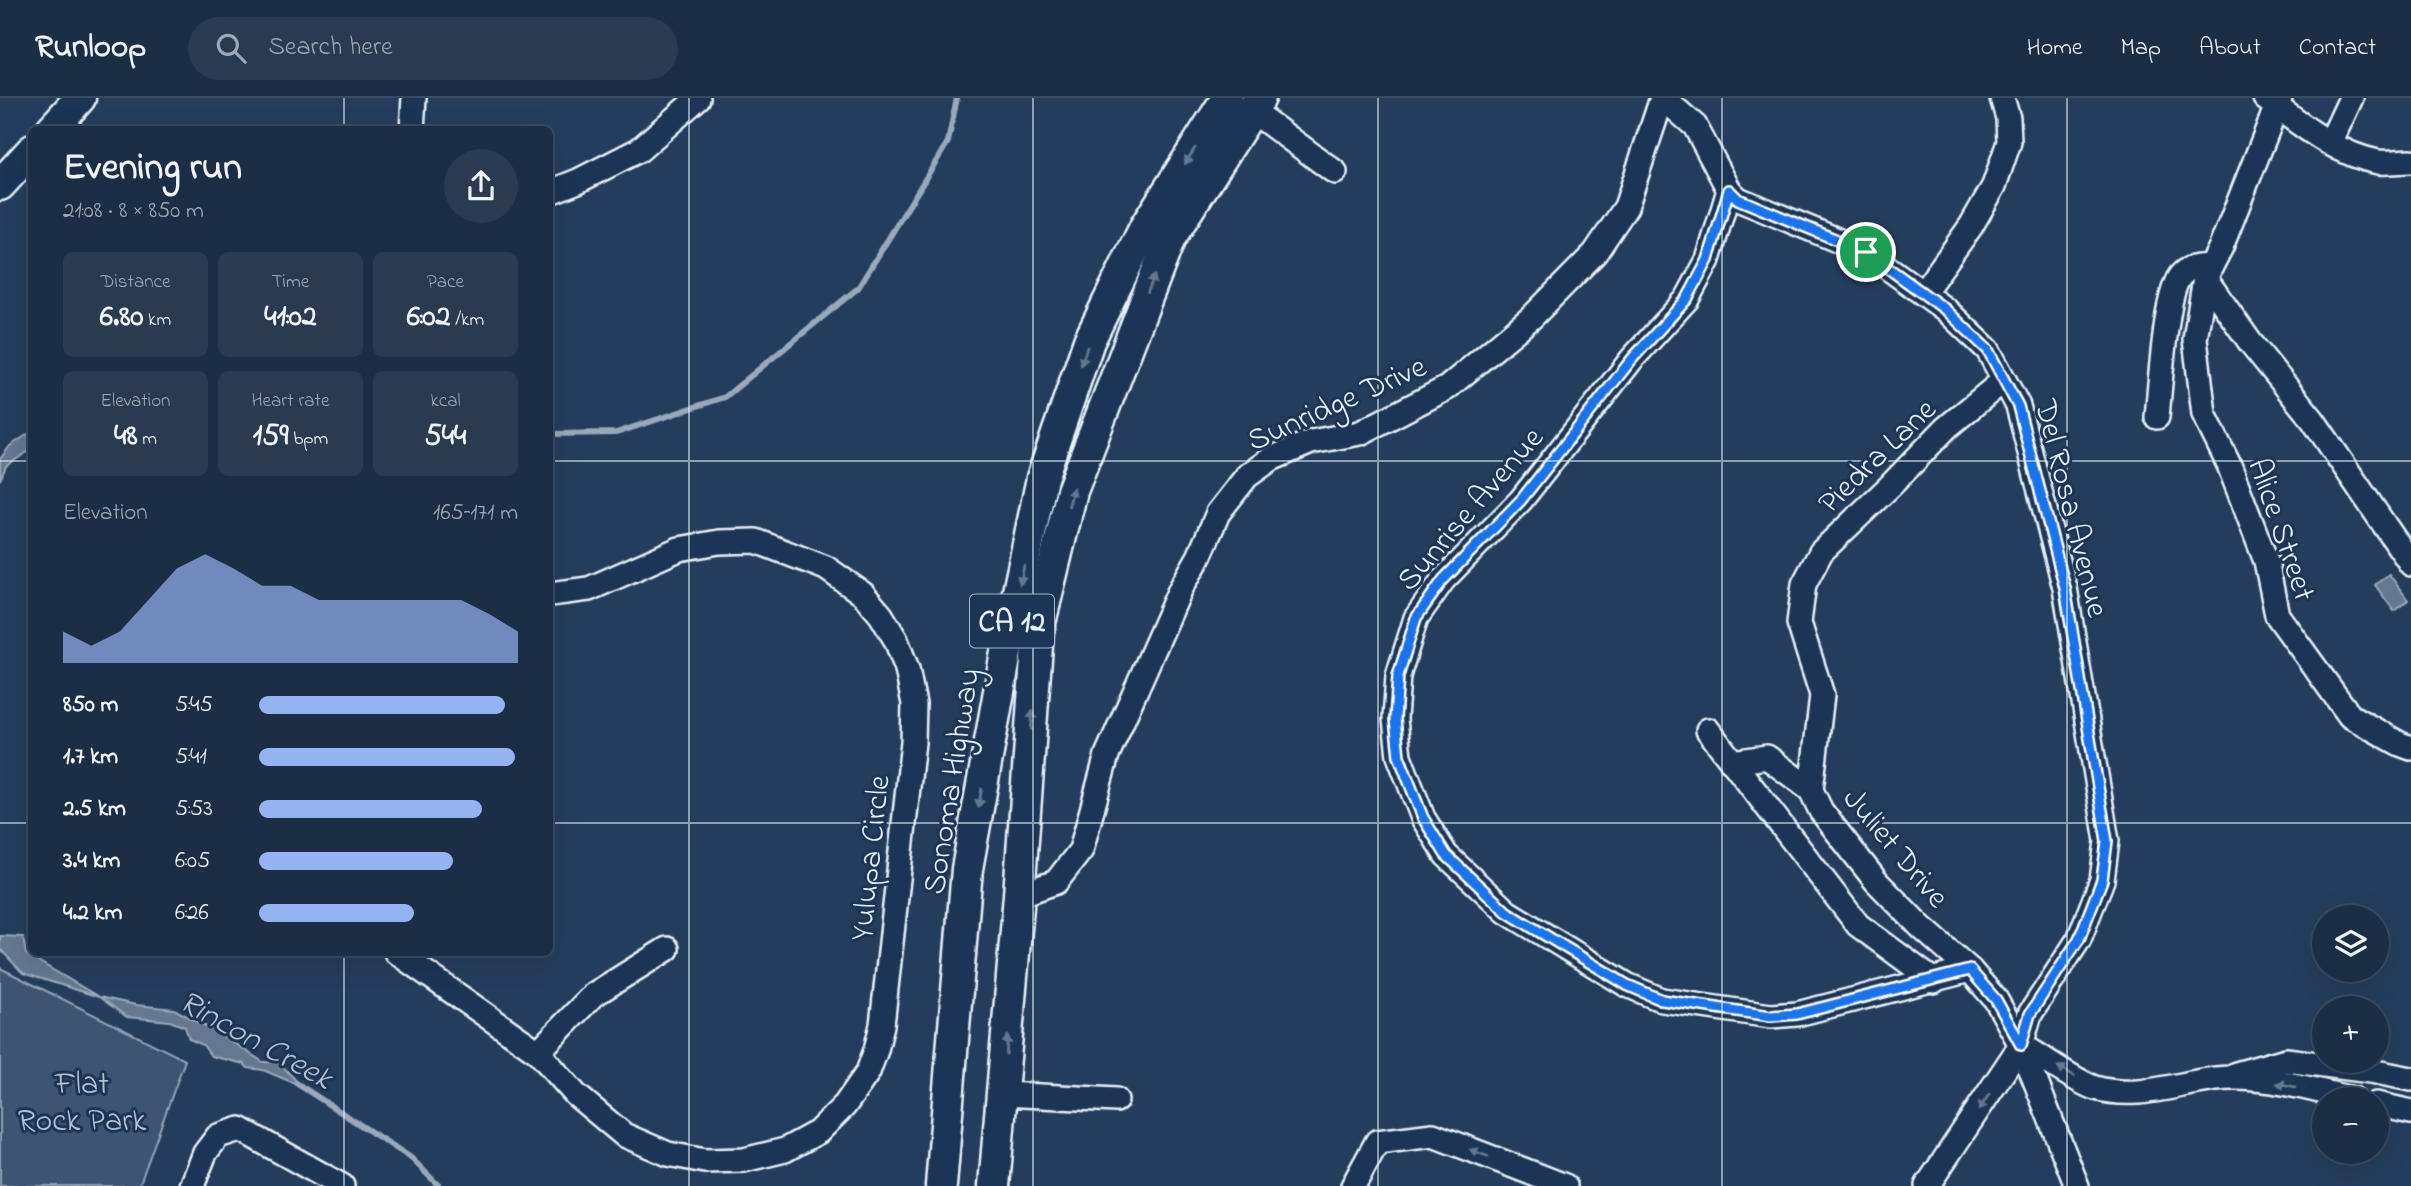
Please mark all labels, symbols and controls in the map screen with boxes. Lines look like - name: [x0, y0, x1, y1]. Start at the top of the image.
- search box: [188, 17, 678, 80]
- text: Runloop: [35, 24, 146, 72]
- icon: search: [212, 29, 250, 67]
- text: Search here: [268, 29, 393, 67]
- text: Home: [2027, 31, 2083, 66]
- text: Map: [2121, 31, 2161, 66]
- text: About: [2199, 31, 2261, 66]
- text: Contact: [2299, 31, 2376, 66]
- text: Evening run: [63, 141, 242, 197]
- one-way arrow: [1184, 146, 1197, 165]
- button: share: [444, 149, 518, 223]
- text: 21:08 · 8 × 850 m: [63, 195, 204, 228]
- pin: [1836, 222, 1896, 282]
- icon: arrive: [1847, 233, 1885, 271]
- text: Distance: [101, 269, 171, 296]
- text: Time: [272, 269, 309, 296]
- text: Pace: [427, 269, 464, 296]
- one-way arrow: [1146, 274, 1157, 295]
- text: 6.80: [100, 296, 143, 340]
- text: 41:02: [264, 296, 317, 340]
- text: 6:02: [407, 296, 450, 340]
- text: km: [143, 307, 171, 334]
- text: /km: [450, 307, 484, 334]
- street label: Sunridge Drive: [1240, 344, 1435, 466]
- one-way arrow: [1078, 346, 1089, 367]
- text: Elevation: [101, 388, 170, 415]
- text: Heart rate: [252, 388, 329, 415]
- text: kcal: [430, 388, 461, 415]
- street label: Piedra Lane: [1808, 388, 1949, 526]
- street label: Del Rosa Avenue: [2020, 394, 2120, 623]
- text: 48: [114, 415, 138, 459]
- text: 159: [253, 415, 288, 459]
- text: 544: [425, 415, 466, 459]
- street label: Sunrise Avenue: [1387, 417, 1557, 603]
- text: m: [138, 426, 157, 453]
- text: bpm: [288, 426, 328, 453]
- street label: Alice Street: [2233, 452, 2326, 608]
- one-way arrow: [1066, 486, 1077, 508]
- text: Elevation: [63, 497, 148, 530]
- text: 165–171 m: [433, 497, 518, 530]
- one-way arrow: [1017, 564, 1028, 586]
- road number: CA 12: [970, 594, 1054, 648]
- street label: Sonoma Highway: [912, 665, 995, 898]
- text: 850 m: [63, 689, 118, 722]
- text: 5:45: [175, 689, 213, 722]
- one-way arrow: [1027, 709, 1038, 731]
- text: 1.7 km: [63, 741, 118, 774]
- text: 5:41: [175, 741, 207, 774]
- street label: Yulupa Circle: [840, 773, 905, 944]
- street label: Juliet Drive: [1830, 779, 1959, 920]
- one-way arrow: [974, 787, 985, 809]
- text: 2.5 km: [63, 793, 126, 826]
- text: 5:53: [175, 793, 213, 826]
- text: 3.4 km: [63, 845, 120, 878]
- text: 6:05: [175, 845, 210, 878]
- text: 4.2 km: [63, 897, 122, 930]
- text: 6:26: [175, 897, 209, 930]
- map controls: [2312, 905, 2389, 1164]
- button: layers: [2312, 905, 2389, 982]
- water label: Rincon Creek: [169, 979, 342, 1104]
- button: +: [2312, 996, 2389, 1073]
- one-way arrow: [1002, 1034, 1013, 1056]
- park label: Flat Rock Park: [18, 1062, 147, 1146]
- one-way arrow: [2056, 1065, 2075, 1077]
- one-way arrow: [2275, 1079, 2297, 1090]
- button: −: [2312, 1087, 2389, 1164]
- one-way arrow: [1977, 1092, 1990, 1112]
- one-way arrow: [1468, 1147, 1489, 1158]

